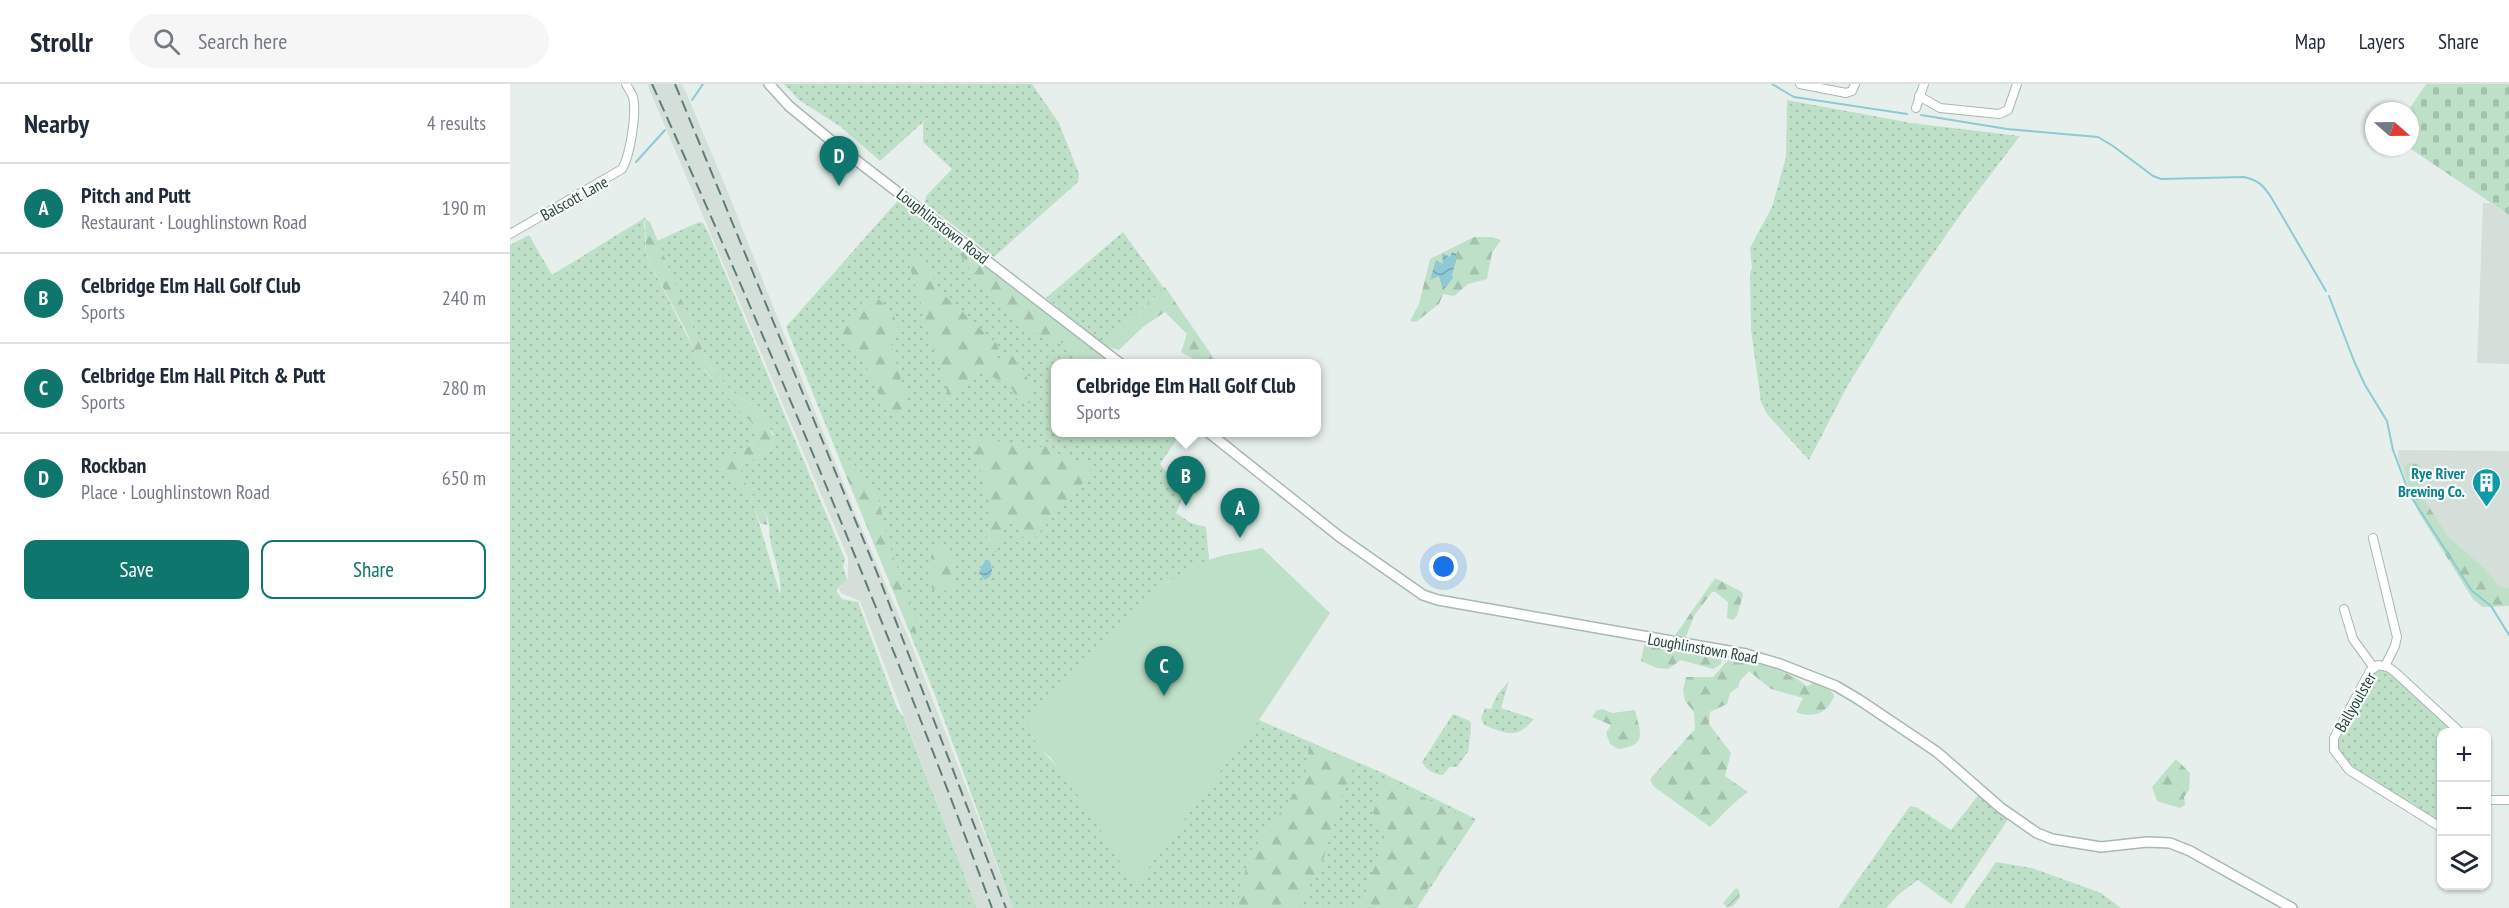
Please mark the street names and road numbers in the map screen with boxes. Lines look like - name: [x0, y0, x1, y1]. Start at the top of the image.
- street label: Balscott Lane: [537, 171, 611, 225]
- street label: Loughlinstown Road: [893, 184, 993, 268]
- street label: Loughlinstown Road: [1646, 628, 1760, 668]
- street label: Ballyoulster: [2330, 668, 2380, 735]

